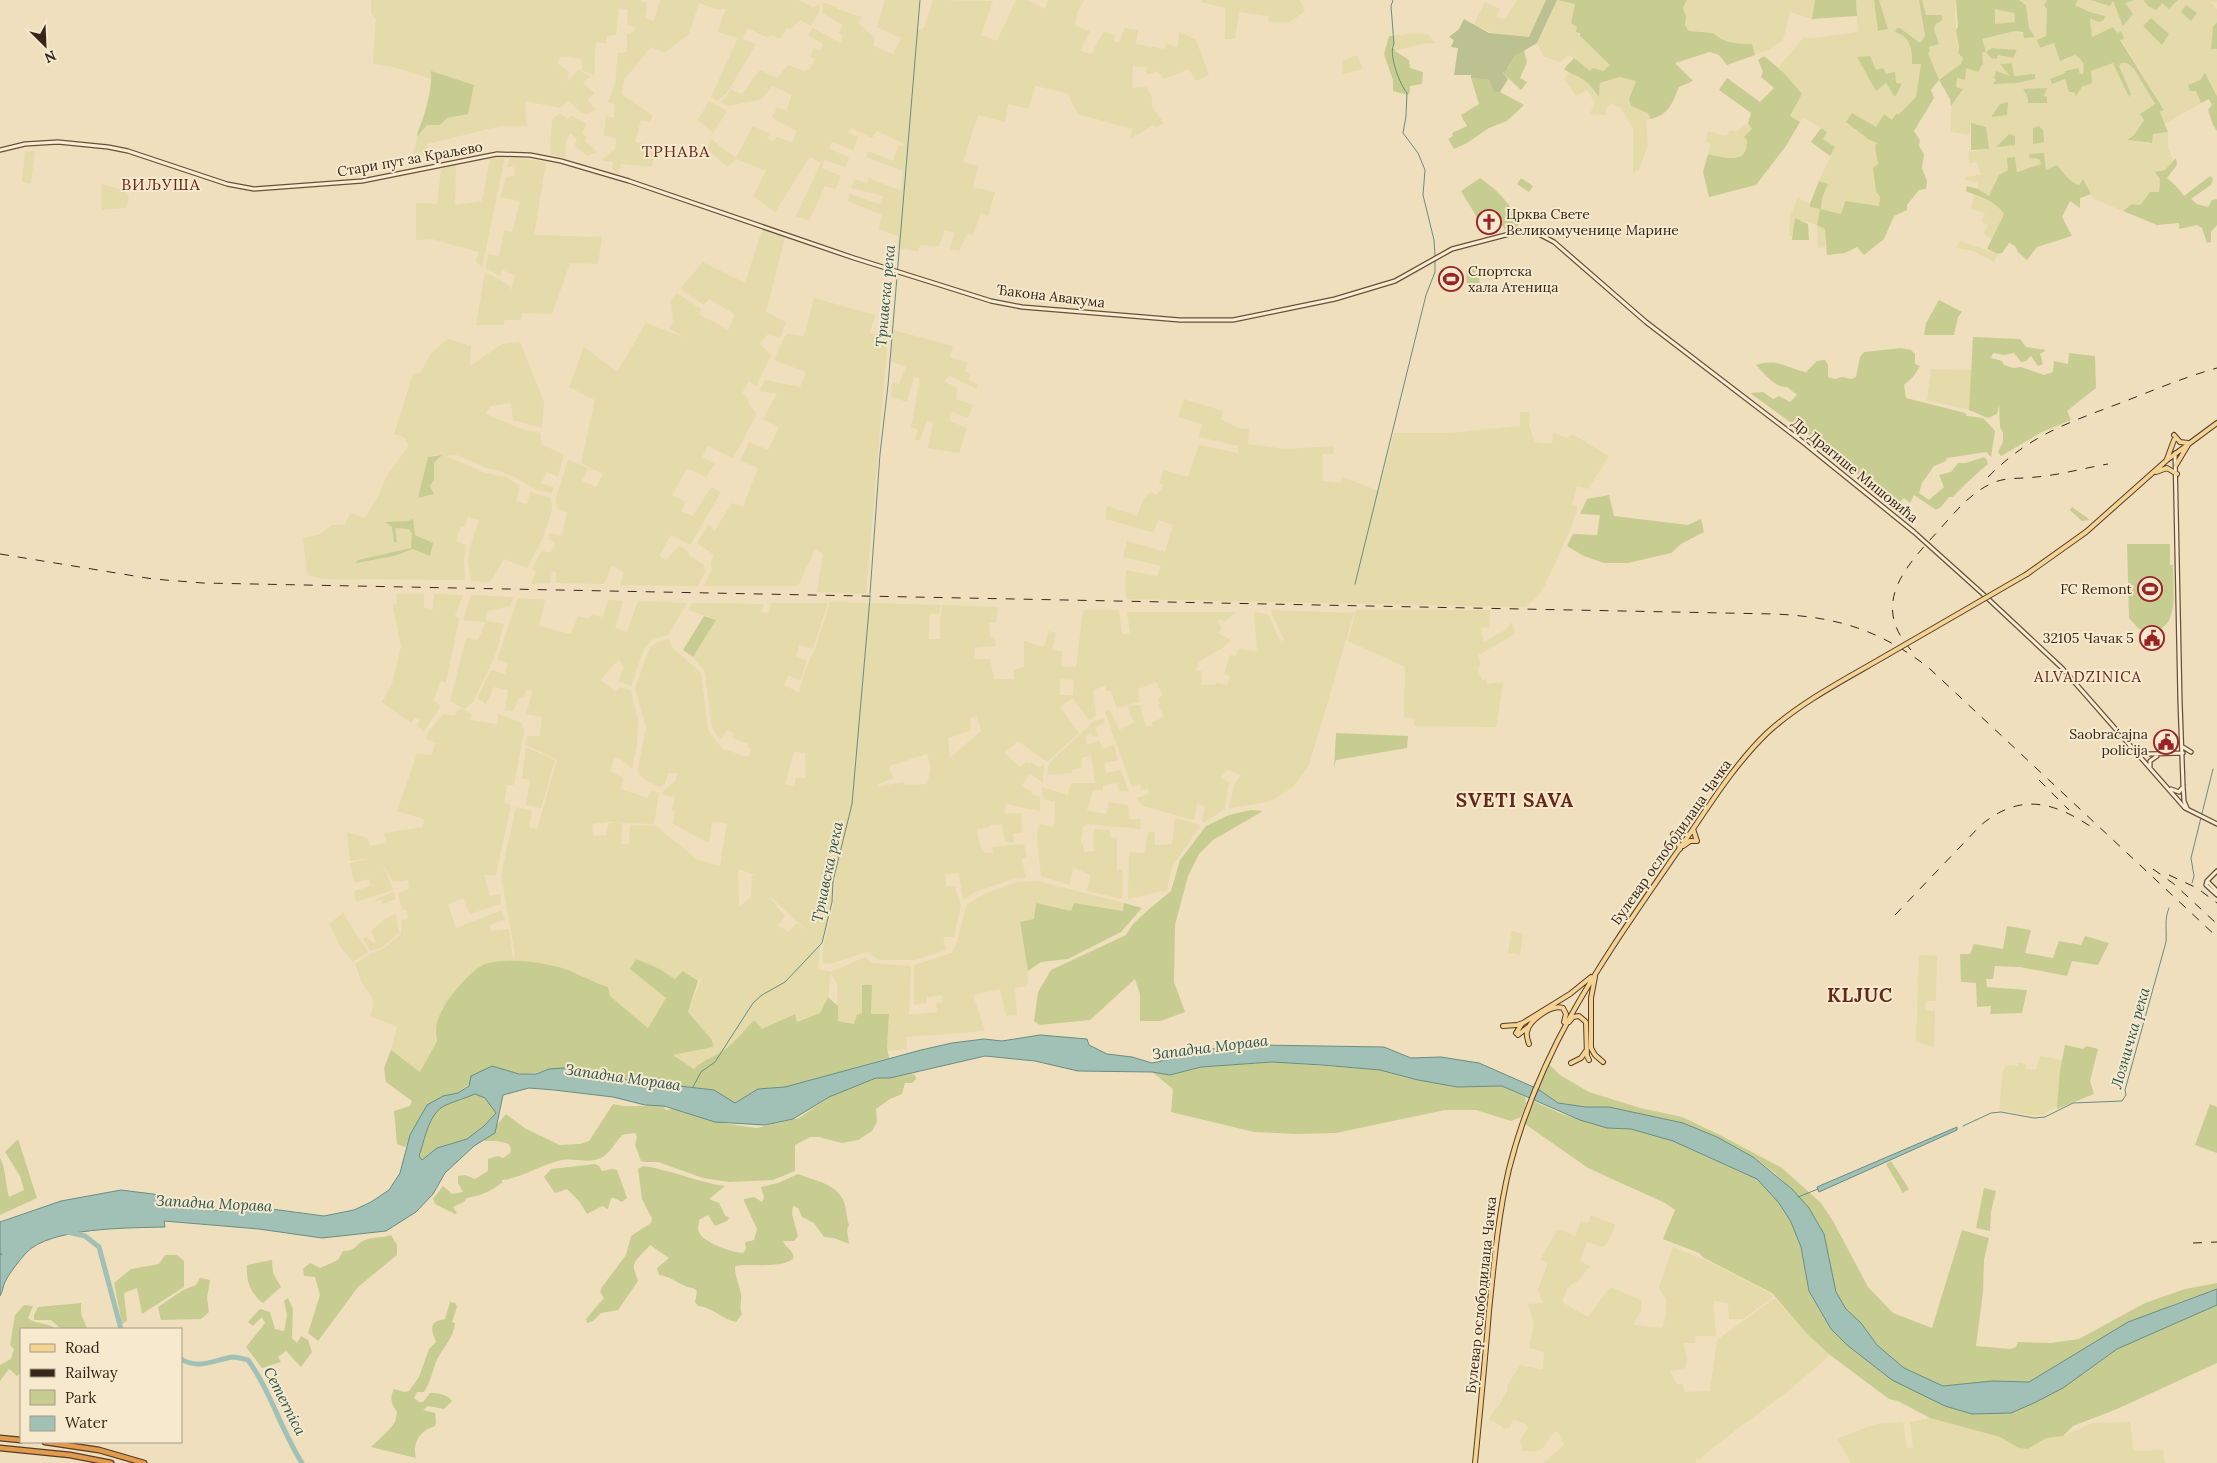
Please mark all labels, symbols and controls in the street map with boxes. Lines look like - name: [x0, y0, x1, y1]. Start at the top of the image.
- north arrow: [20, 20, 70, 70]
- text: N: [42, 46, 59, 67]
- street label: Стари пут за Краљево: [336, 137, 484, 181]
- district label: ТРНАВА: [642, 141, 710, 161]
- district label: ВИЉУША: [121, 174, 201, 194]
- place label: Црква Свете Великомученице Марине: [1506, 205, 1679, 239]
- church icon: Црква Свете Великомученице Марине: [1476, 209, 1502, 235]
- water label: Трнавска река: [871, 243, 899, 348]
- place label: Спортска хала Атеница: [1468, 262, 1558, 296]
- sports icon: Спортска хала Атеница: [1438, 266, 1464, 292]
- street label: Ђакона Авакума: [996, 280, 1106, 312]
- street label: Др Драгише Мишовића: [1788, 413, 1922, 527]
- sports icon: FC Remont: [2137, 576, 2163, 602]
- place label: FC Remont: [2060, 580, 2133, 598]
- public building icon: 32105 Чачак 5: [2139, 625, 2165, 651]
- place label: 32105 Чачак 5: [2043, 629, 2134, 647]
- district label: ALVADZINICA: [2033, 667, 2142, 686]
- place label: Saobraćajna policija: [2069, 725, 2148, 759]
- public building icon: Saobraćajna policija: [2153, 729, 2179, 755]
- street label: Булевар ослободилаца Чачка: [1607, 756, 1735, 928]
- district label: SVETI SAVA: [1456, 788, 1574, 812]
- water label: Трнавска река: [807, 819, 847, 924]
- district label: KLJUC: [1827, 983, 1893, 1007]
- water label: Лозничка река: [2106, 984, 2154, 1091]
- water label: Западна Морава: [1151, 1030, 1270, 1064]
- water label: Западна Морава: [564, 1059, 683, 1095]
- water label: Западна Морава: [155, 1190, 274, 1216]
- street label: Булевар ослободилаца Чачка: [1462, 1196, 1500, 1394]
- legend: [20, 1328, 182, 1443]
- text: Road: [65, 1338, 100, 1357]
- text: Railway: [65, 1363, 118, 1382]
- water label: Cemernica: [260, 1364, 311, 1439]
- text: Park: [65, 1388, 96, 1407]
- text: Water: [65, 1413, 108, 1432]

